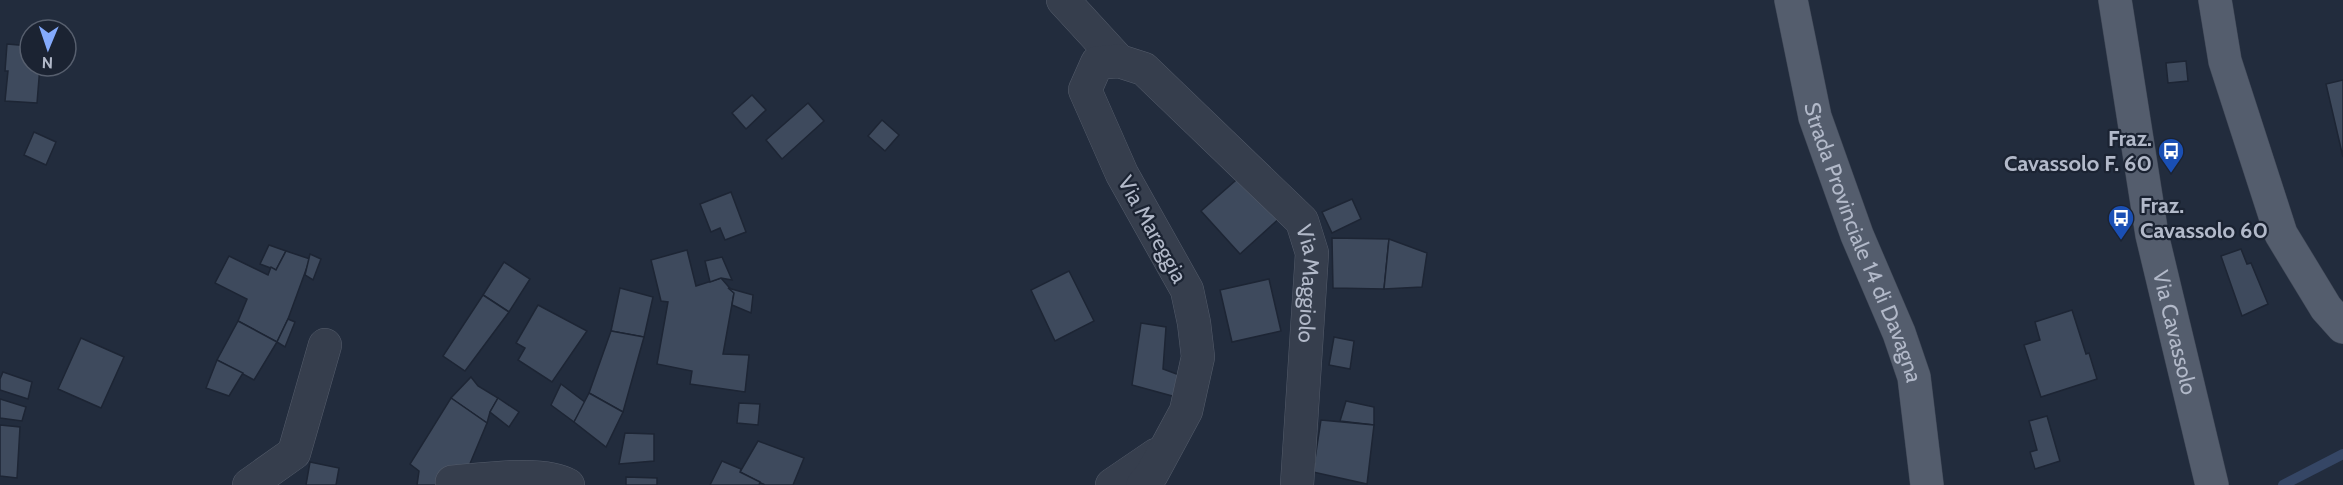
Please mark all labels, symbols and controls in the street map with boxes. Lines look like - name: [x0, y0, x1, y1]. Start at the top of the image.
- north arrow: [18, 18, 78, 78]
- text: N: [42, 53, 53, 72]
- street label: Strada Provinciale 14 di Davagna: [1798, 100, 1928, 384]
- place label: Fraz. Cavassolo F. 60: [2004, 125, 2152, 177]
- bus stop icon: Fraz. Cavassolo F. 60: [2156, 136, 2186, 174]
- street label: Via Mareggia: [1112, 171, 1193, 288]
- place label: Fraz. Cavassolo 60: [2140, 192, 2268, 244]
- bus stop icon: Fraz. Cavassolo 60: [2106, 203, 2136, 241]
- street label: Via Maggiolo: [1290, 221, 1325, 344]
- street label: Via Cavassolo: [2147, 268, 2203, 397]

